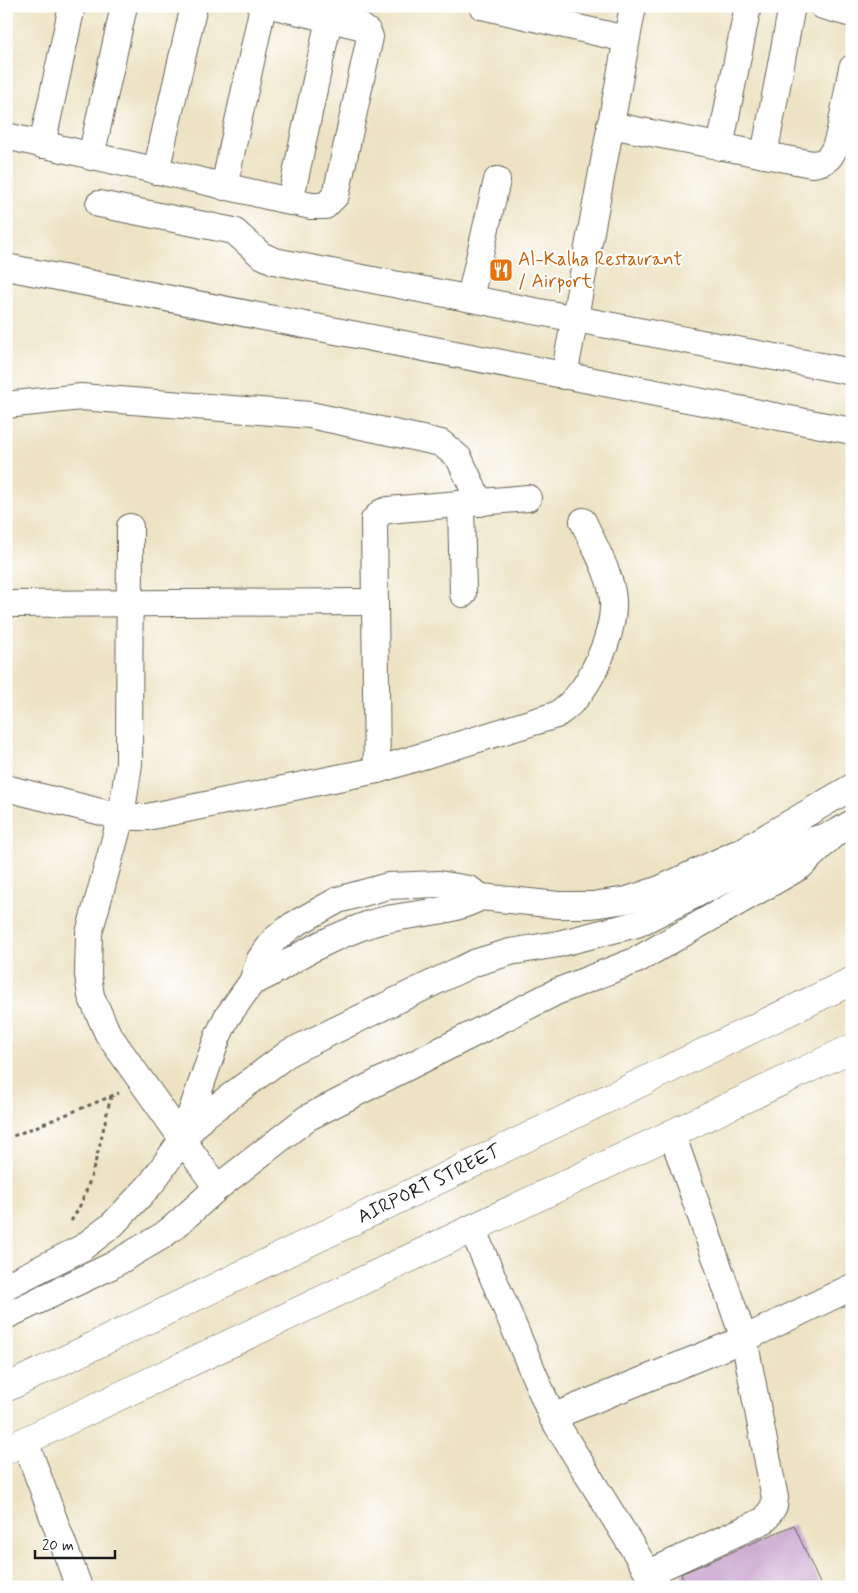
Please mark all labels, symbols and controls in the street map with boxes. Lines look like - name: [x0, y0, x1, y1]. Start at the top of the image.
- place label: Al-Kalha Restaurant / Airport: [518, 247, 682, 294]
- restaurant icon: Al-Kalha Restaurant / Airport: [488, 257, 514, 283]
- street label: AIRPORT STREET: [353, 1138, 506, 1229]
- scale bar: [35, 1528, 115, 1560]
- text: 20 m: [42, 1536, 74, 1556]

